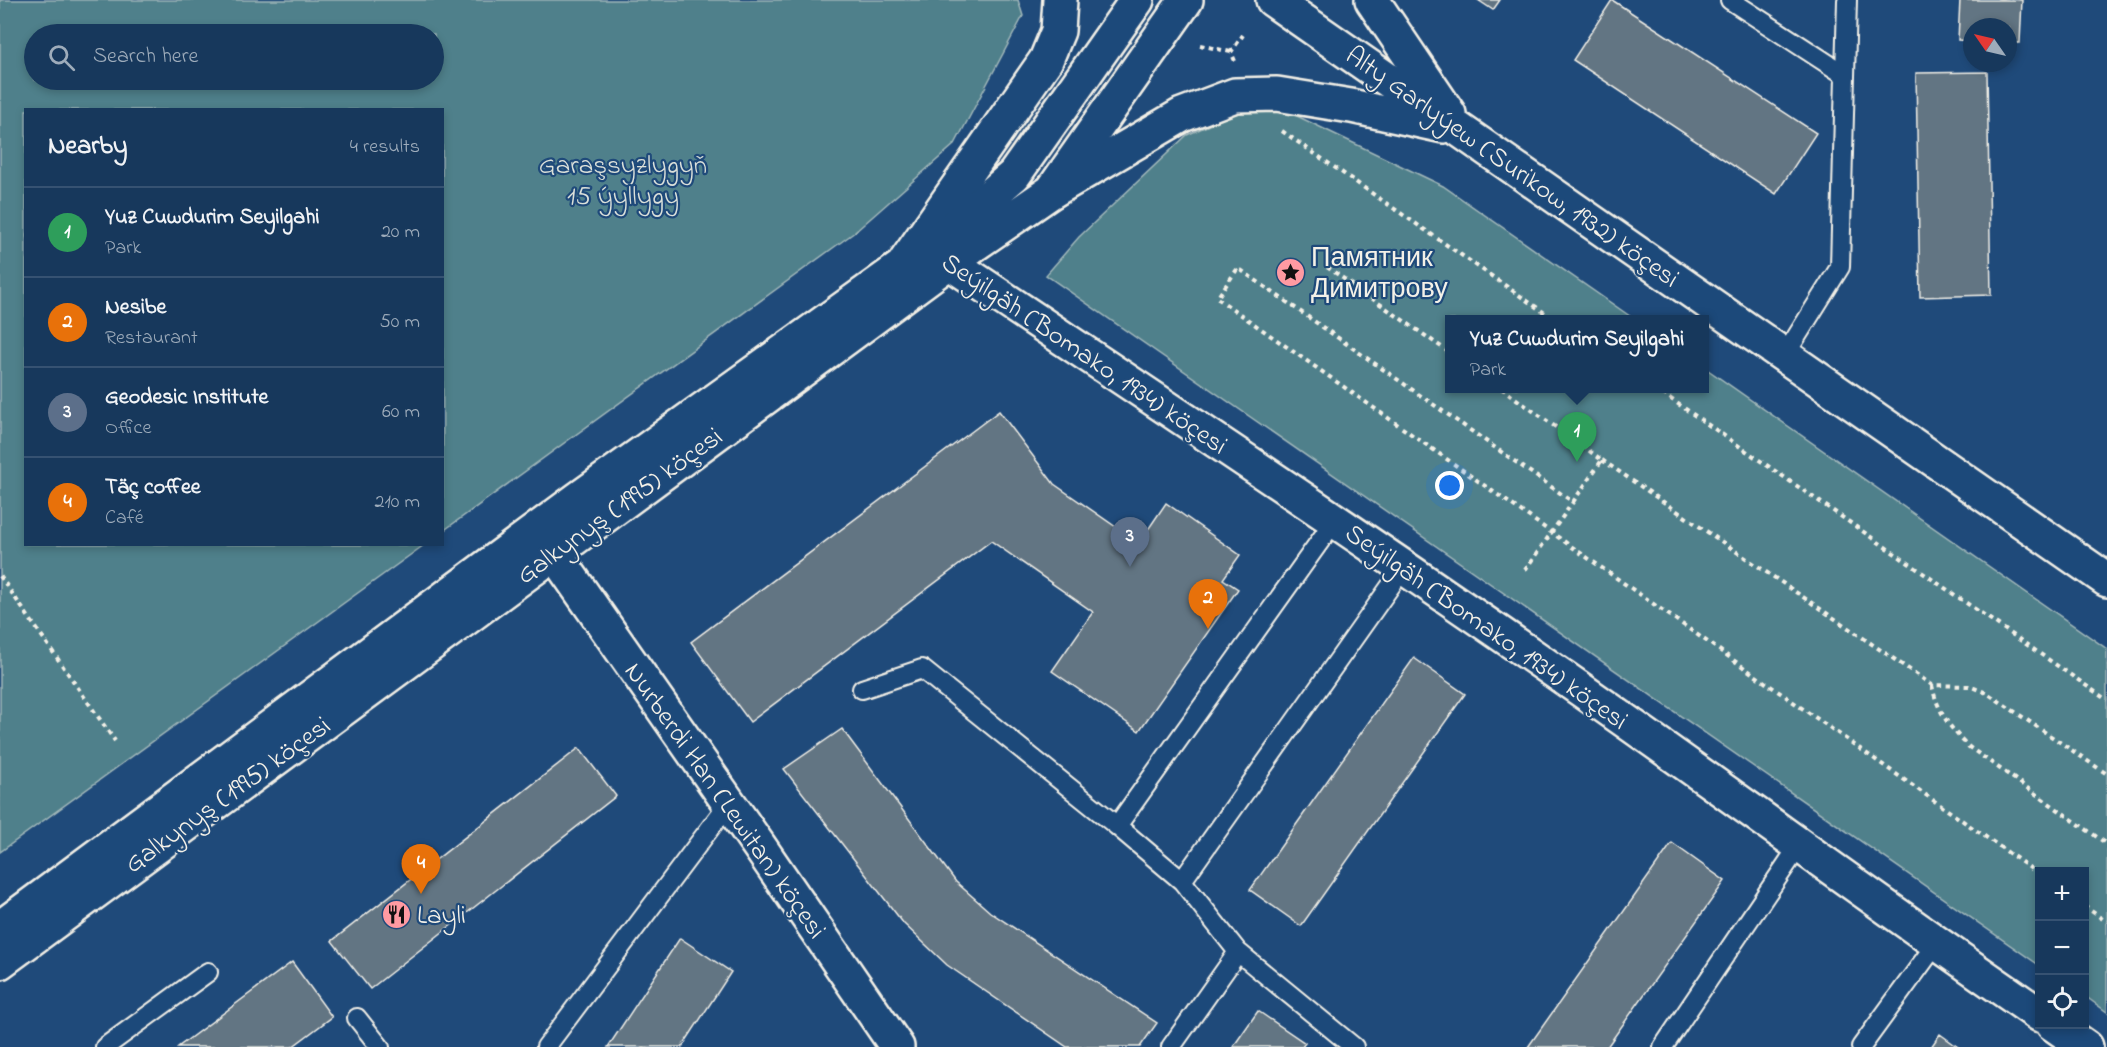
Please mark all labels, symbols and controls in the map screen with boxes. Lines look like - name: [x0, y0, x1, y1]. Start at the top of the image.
- north arrow: [1963, 18, 2017, 72]
- search box: [24, 24, 444, 90]
- street label: Alty Garlyýew (Surikow, 1932) köçesi: [1337, 37, 1686, 299]
- icon: search: [45, 41, 78, 74]
- text: Search here: [93, 41, 198, 73]
- text: Nearby: [48, 128, 127, 166]
- text: 4 results: [350, 133, 420, 162]
- park label: Garaşsyzlygyň 15 ýyllygy: [539, 147, 707, 217]
- text: Yuz Cuwdurim Seyilgahi: [105, 202, 319, 234]
- text: 1: [64, 218, 71, 247]
- text: 20 m: [381, 218, 420, 247]
- text: Park: [105, 234, 141, 263]
- place label: Памятник Димитрову: [1311, 240, 1448, 310]
- street label: Seýilgäh (Bomako, 1934) köçesi: [933, 244, 1235, 466]
- place icon: Памятник Димитрову: [1274, 257, 1306, 289]
- text: Nesibe: [105, 292, 166, 324]
- text: 2: [63, 308, 72, 337]
- text: 50 m: [379, 308, 420, 337]
- popup: [1445, 315, 1709, 393]
- text: Restaurant: [105, 324, 198, 353]
- text: Yuz Cuwdurim Seyilgahi: [1470, 324, 1684, 356]
- text: Park: [1470, 356, 1506, 385]
- text: Geodesic Institute: [105, 382, 268, 414]
- text: 3: [63, 398, 72, 427]
- text: 60 m: [382, 398, 420, 427]
- pin: 1: [1558, 412, 1596, 462]
- text: Office: [105, 414, 151, 443]
- street label: Galkynyş (1995) köçesi: [509, 419, 732, 595]
- your location: [1435, 471, 1464, 500]
- text: Täç coffee: [105, 472, 201, 504]
- text: 4: [63, 488, 72, 517]
- text: 210 m: [375, 488, 420, 517]
- text: Café: [105, 504, 144, 533]
- street label: Seýilgäh (Bomako, 1934) köçesi: [1336, 515, 1635, 741]
- pin: 3: [1110, 518, 1150, 567]
- pin: 2: [1188, 580, 1228, 629]
- street label: Nurberdi Han (Lewitan) köçesi: [613, 655, 835, 948]
- street label: Galkynyş (1995) köçesi: [117, 708, 340, 884]
- pin: 4: [402, 844, 440, 894]
- map controls: [2035, 867, 2089, 1029]
- button: +: [2035, 867, 2089, 921]
- place label: Layli: [417, 897, 466, 936]
- restaurant icon: Layli: [380, 898, 412, 930]
- button: −: [2035, 921, 2089, 975]
- button: locate: [2035, 975, 2089, 1029]

